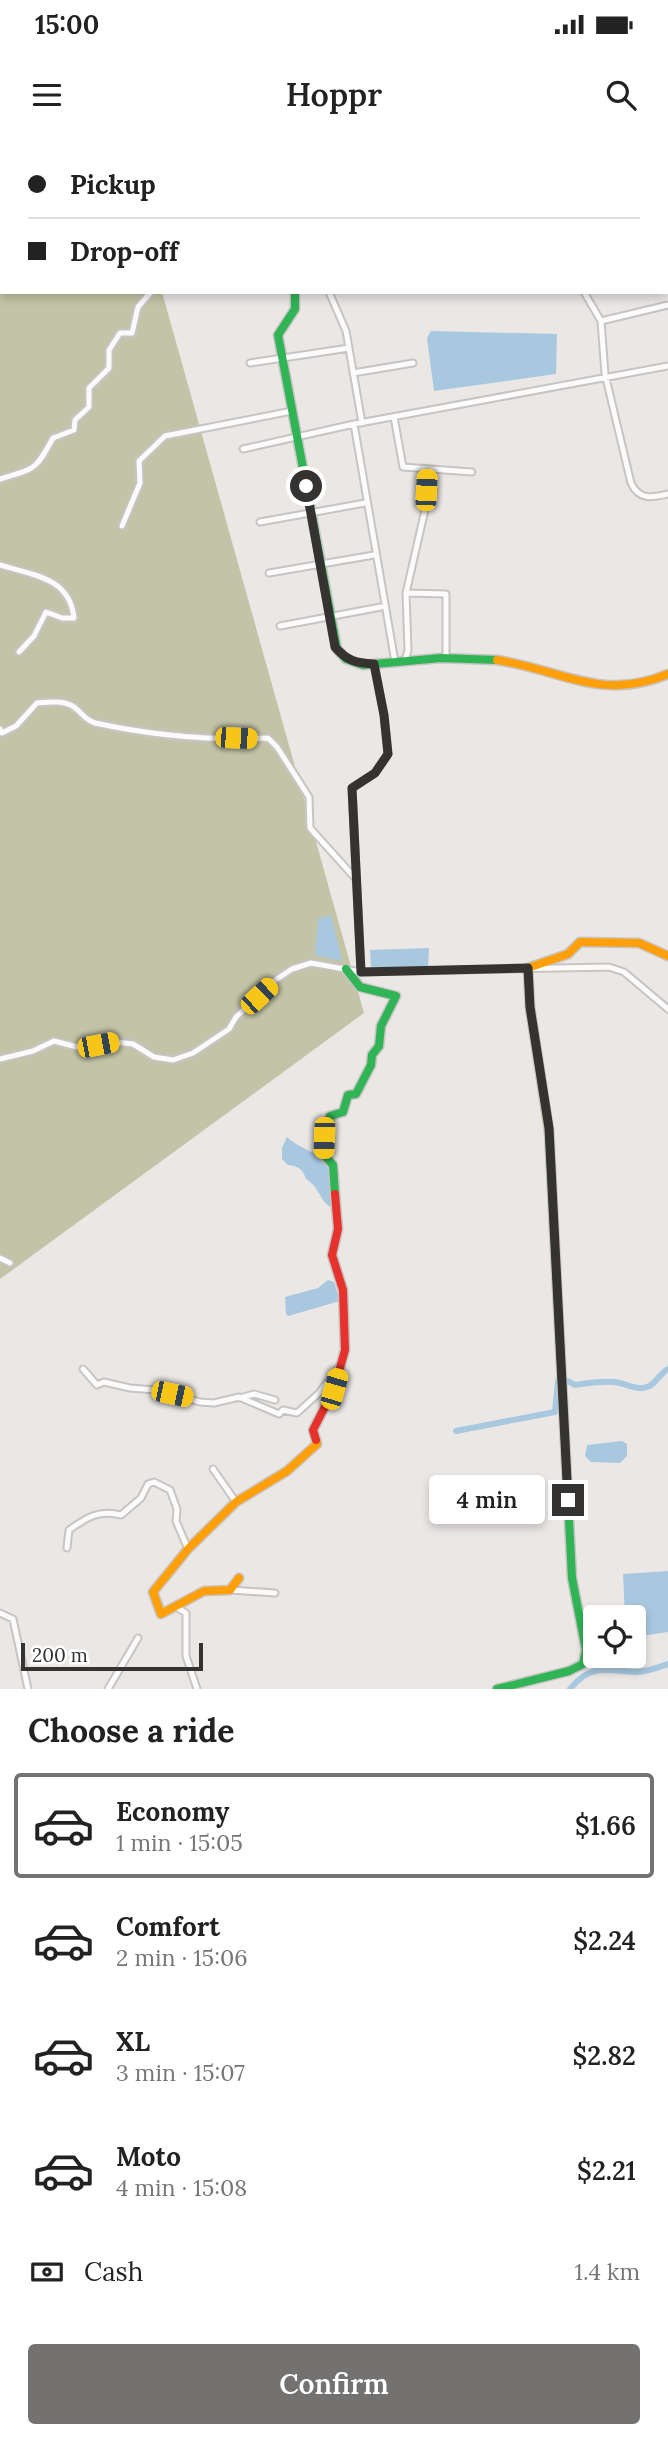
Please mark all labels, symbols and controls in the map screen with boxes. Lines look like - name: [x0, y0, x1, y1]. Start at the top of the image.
- text: 15:00: [35, 8, 99, 41]
- text: Hoppr: [286, 74, 382, 115]
- icon: menu: [28, 76, 66, 114]
- icon: search: [602, 76, 640, 114]
- text: Pickup: [70, 168, 156, 201]
- text: Drop-off: [70, 235, 178, 268]
- car: [415, 468, 438, 512]
- route start: [290, 470, 322, 502]
- car: [215, 727, 258, 749]
- car: [237, 974, 282, 1018]
- car: [76, 1031, 121, 1059]
- car: [313, 1117, 336, 1159]
- car: [319, 1366, 350, 1412]
- car: [150, 1379, 195, 1409]
- callout: 4 min: [428, 1476, 544, 1524]
- route end: [552, 1484, 584, 1516]
- text: 4 min: [456, 1485, 518, 1514]
- map controls: [583, 1605, 646, 1668]
- button: locate: [583, 1605, 646, 1668]
- scale bar: [21, 1640, 203, 1672]
- text: 200 m: [32, 1643, 88, 1667]
- text: Choose a ride: [28, 1710, 235, 1751]
- icon: car: [32, 1794, 95, 1857]
- text: Economy: [116, 1795, 229, 1828]
- text: $1.66: [575, 1809, 636, 1842]
- text: 1 min · 15:05: [116, 1828, 243, 1857]
- icon: car: [32, 1909, 95, 1972]
- text: Comfort: [116, 1910, 220, 1943]
- text: $2.24: [573, 1924, 636, 1957]
- text: 2 min · 15:06: [116, 1943, 247, 1972]
- icon: car: [32, 2024, 95, 2087]
- text: XL: [116, 2025, 150, 2058]
- text: $2.82: [573, 2039, 636, 2072]
- text: 3 min · 15:07: [116, 2058, 245, 2087]
- icon: car: [32, 2139, 95, 2202]
- text: Moto: [116, 2140, 181, 2173]
- text: $2.21: [577, 2154, 636, 2187]
- text: 4 min · 15:08: [116, 2173, 247, 2202]
- icon: cash: [28, 2253, 66, 2291]
- text: Cash: [84, 2255, 143, 2288]
- text: 1.4 km: [575, 2257, 640, 2286]
- button: Confirm: [28, 2344, 640, 2424]

